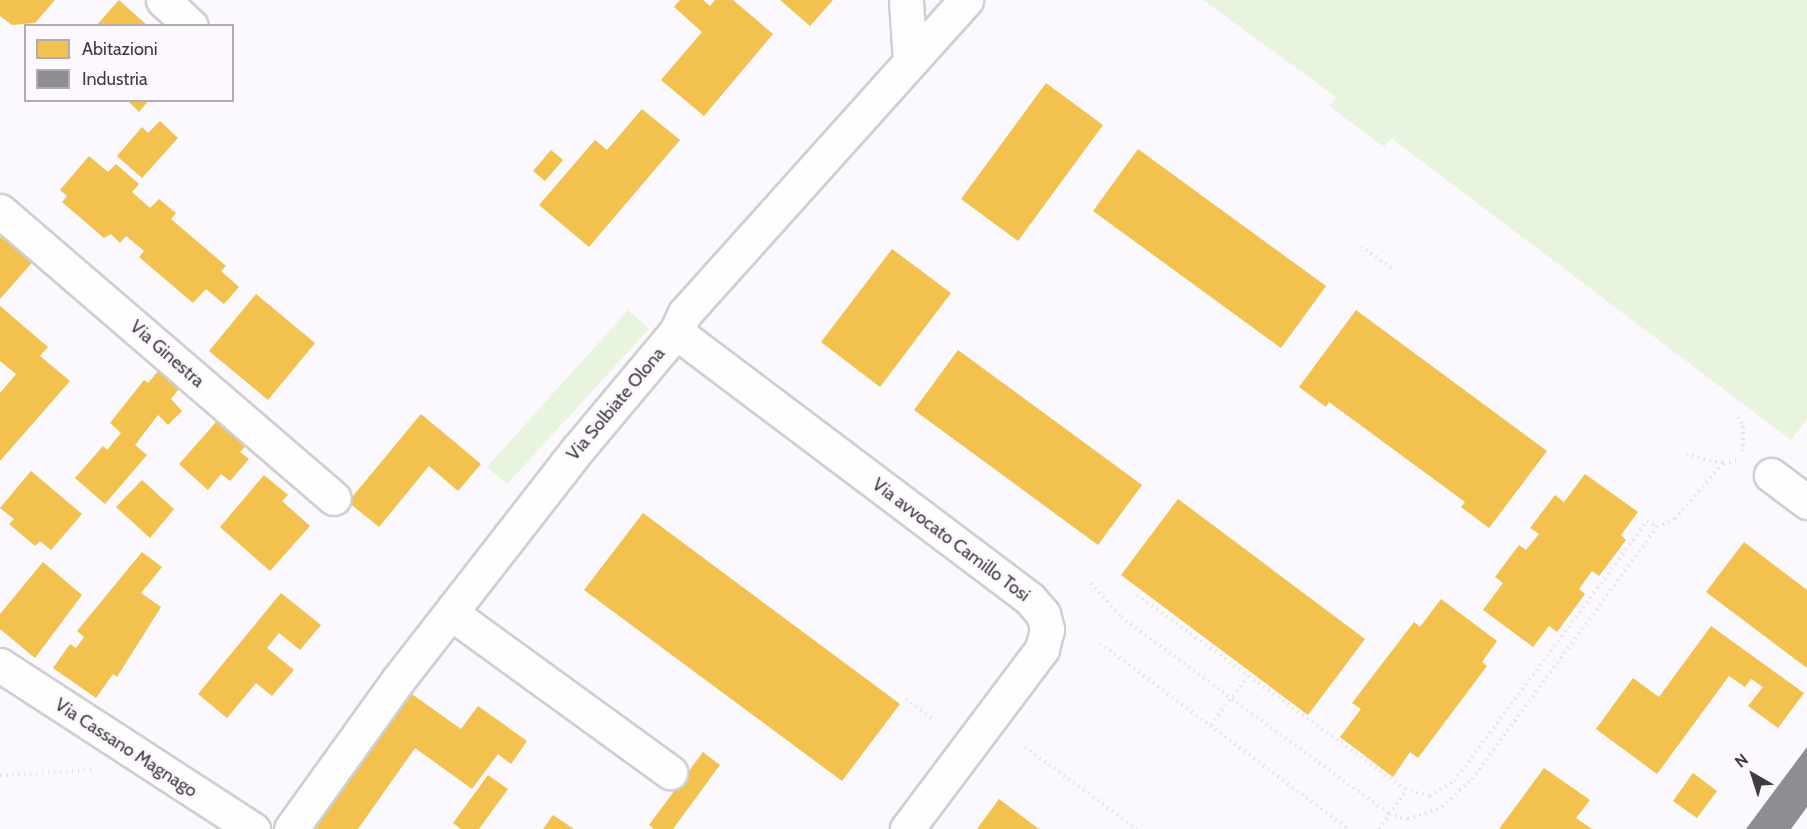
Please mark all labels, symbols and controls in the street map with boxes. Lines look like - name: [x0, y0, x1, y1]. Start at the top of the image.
- legend: [24, 24, 234, 102]
- text: Abitazioni: [82, 38, 158, 60]
- text: Industria: [82, 68, 148, 90]
- street label: Via Ginestra: [126, 316, 208, 392]
- street label: Via Solbiate Olona: [562, 343, 670, 465]
- street label: Via avvocato Camillo Tosi: [868, 474, 1034, 606]
- street label: Via Cassano Magnago: [51, 694, 201, 802]
- north arrow: [1723, 745, 1783, 805]
- text: N: [1731, 750, 1752, 772]

